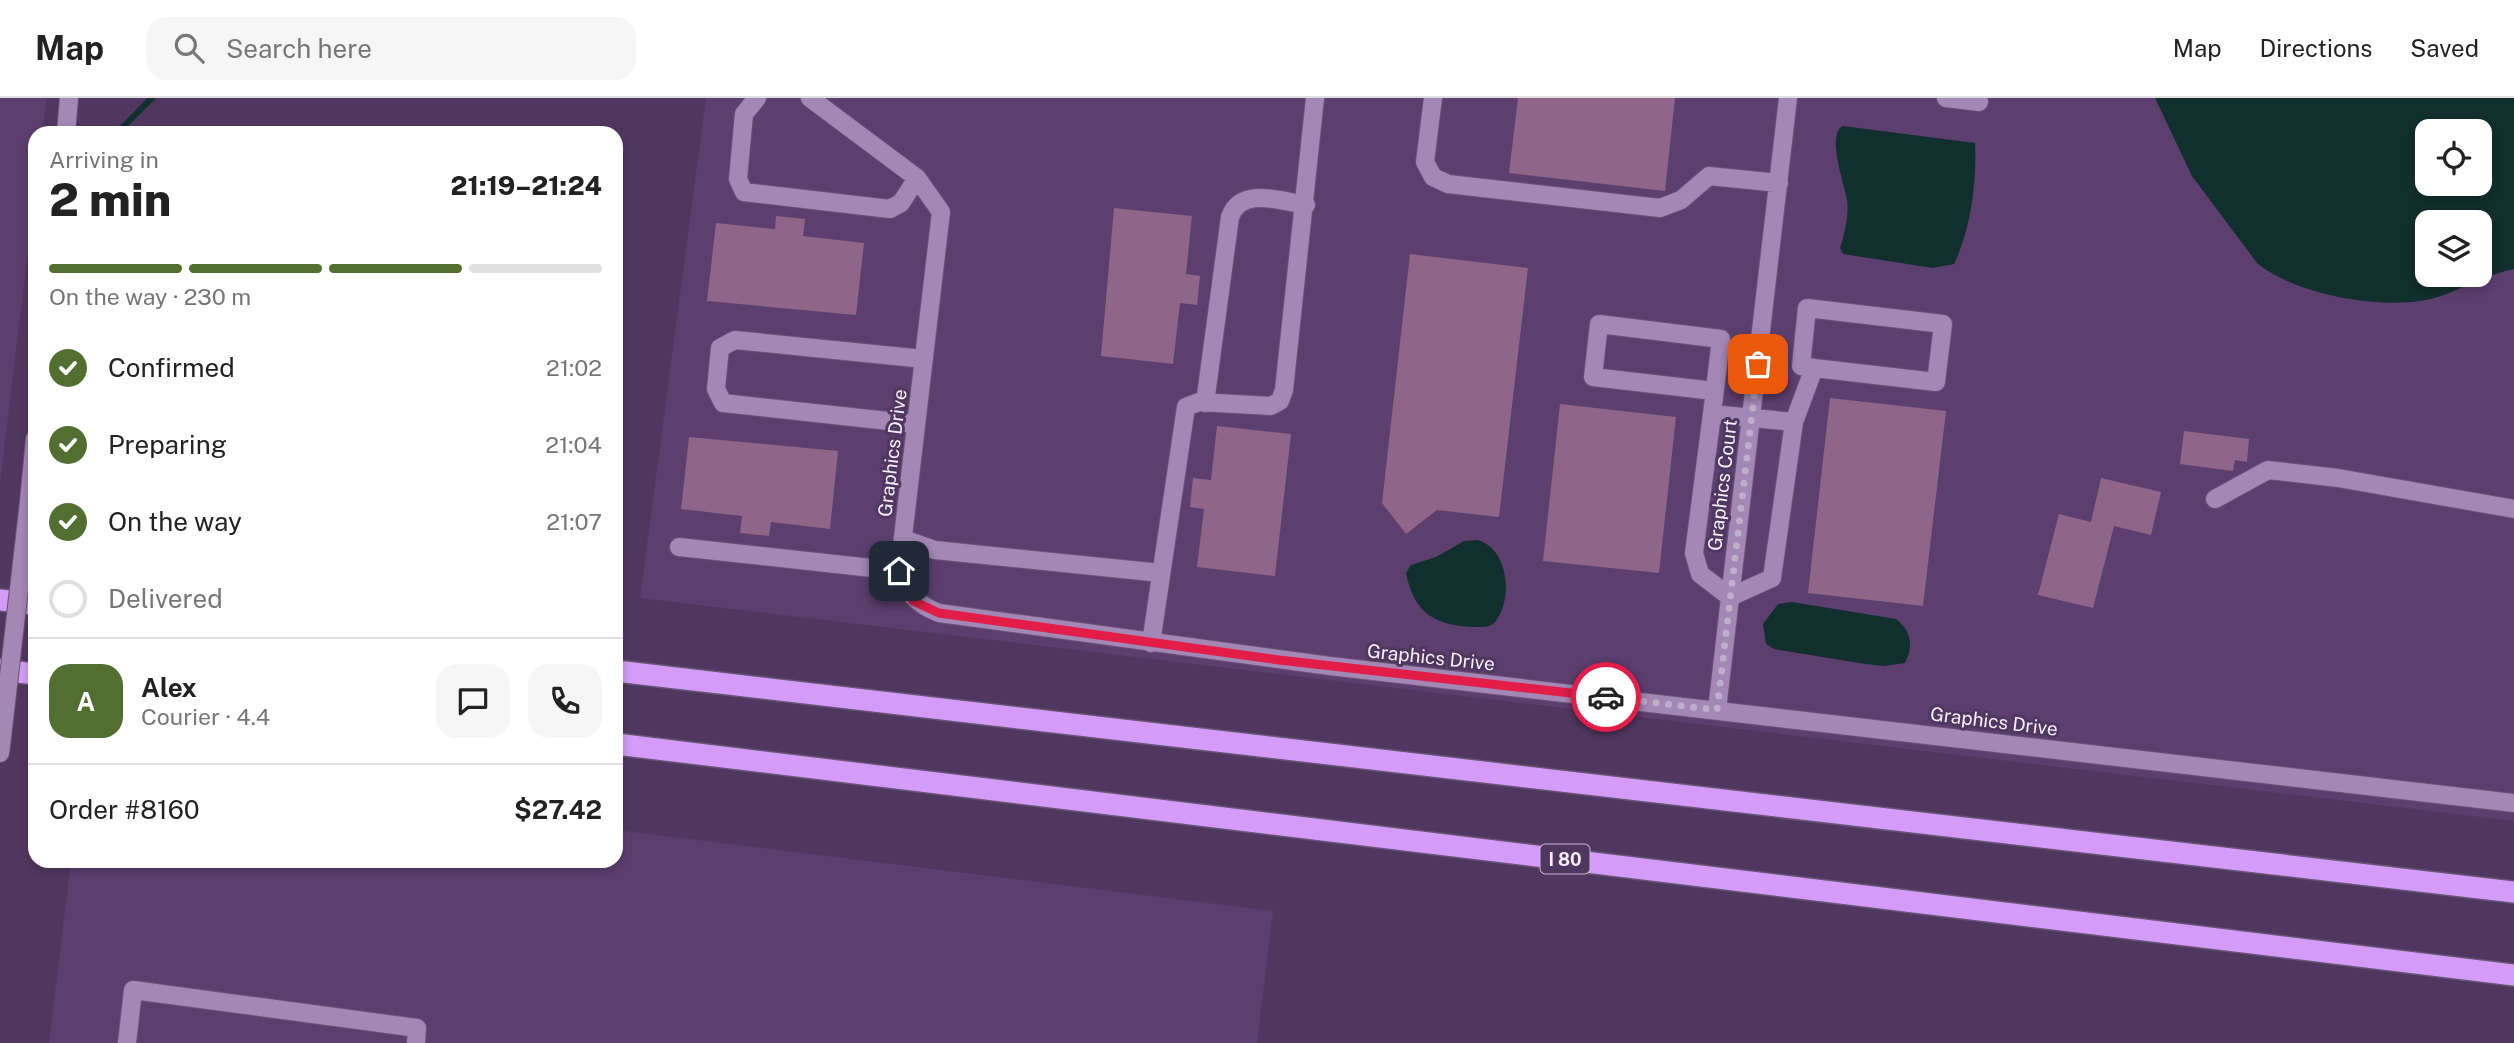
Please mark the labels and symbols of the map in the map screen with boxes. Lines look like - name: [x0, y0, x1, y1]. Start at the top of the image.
- pin: [1728, 334, 1788, 394]
- street label: Graphics Drive: [873, 388, 911, 518]
- street label: Graphics Court: [1703, 418, 1741, 552]
- pin: [869, 541, 929, 601]
- street label: Graphics Drive: [1366, 639, 1496, 675]
- courier: [1571, 662, 1641, 732]
- street label: Graphics Drive: [1929, 702, 2059, 740]
- road number: I 80: [1540, 844, 1590, 874]

